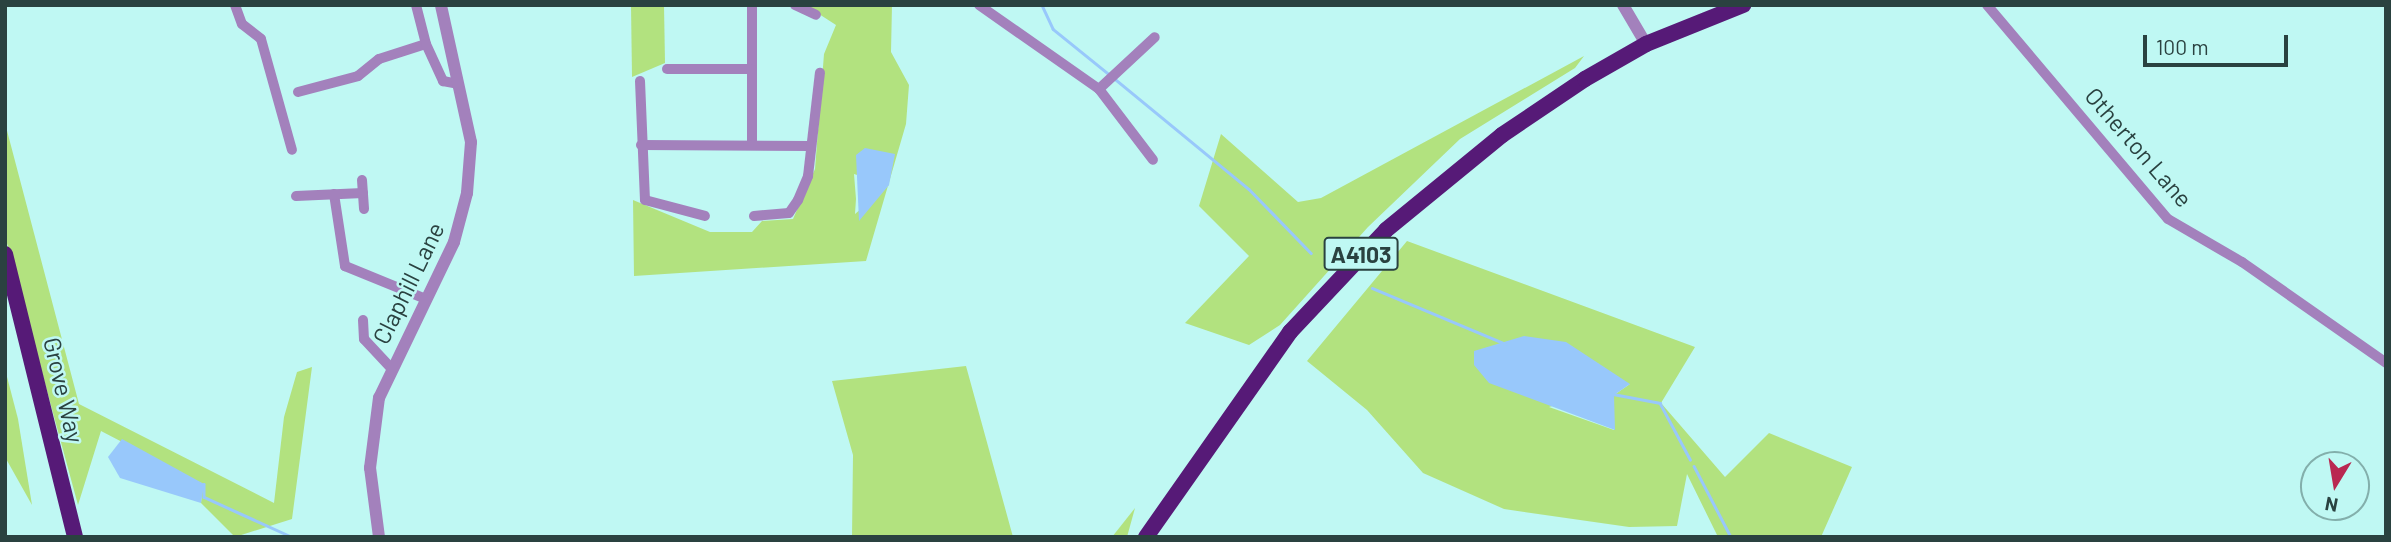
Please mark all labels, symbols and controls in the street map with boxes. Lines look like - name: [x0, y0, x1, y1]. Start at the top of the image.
- scale bar: [2146, 21, 2291, 65]
- text: 100 m: [2156, 34, 2209, 59]
- street label: Otherton Lane: [2079, 81, 2199, 213]
- street label: Claphill Lane: [366, 217, 450, 349]
- road number: A4103: [1322, 234, 1400, 274]
- street label: Grove Way: [38, 334, 90, 446]
- north arrow: [2300, 451, 2370, 521]
- text: N: [2323, 493, 2340, 518]

